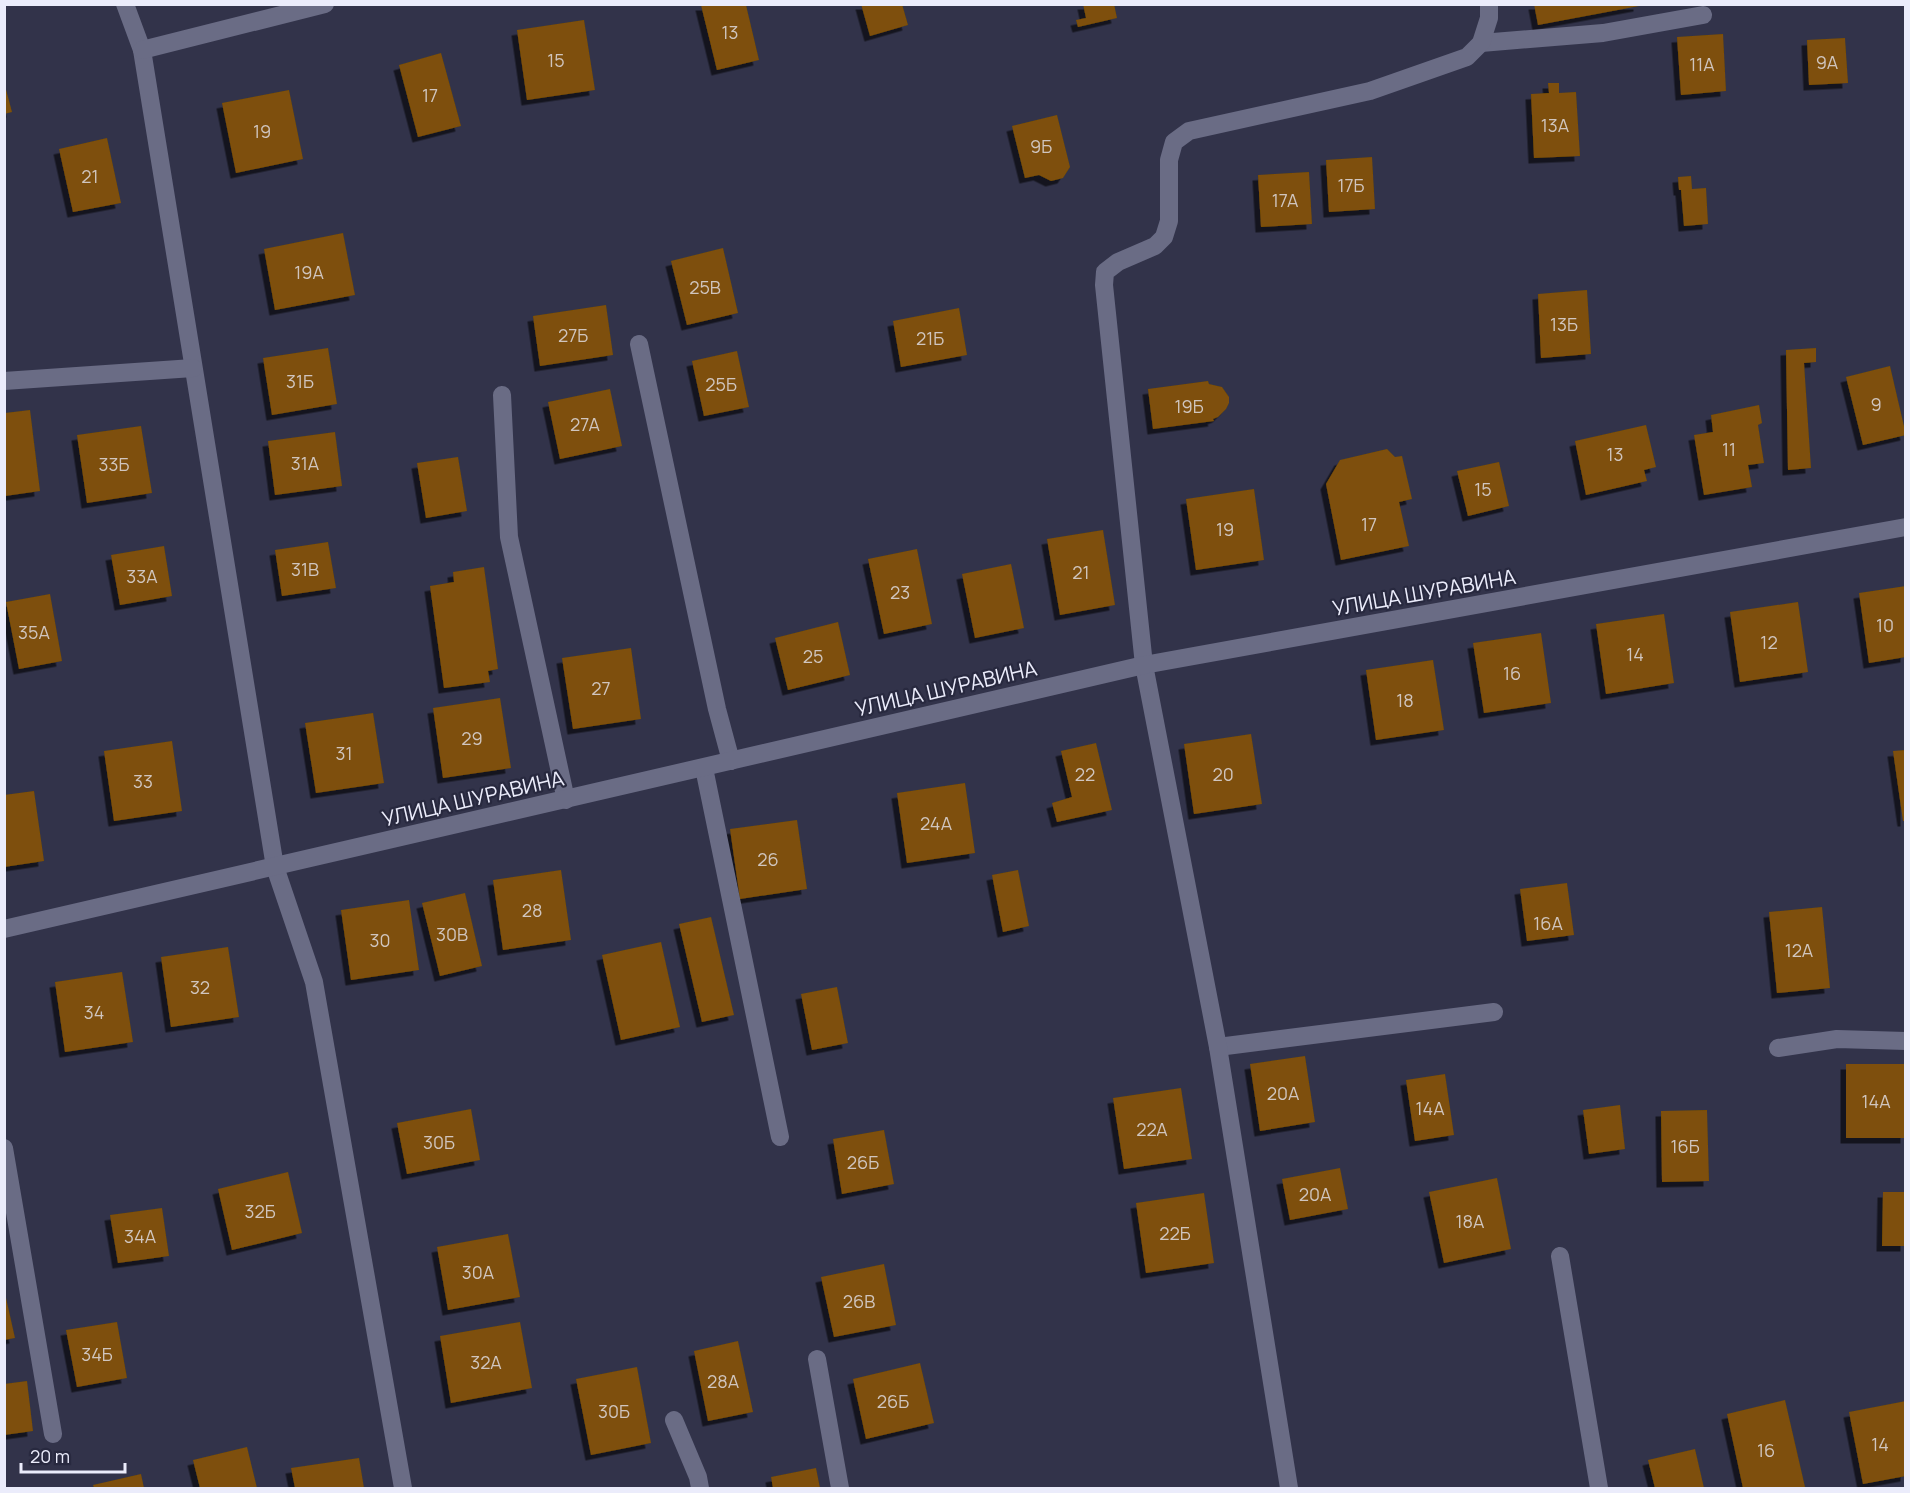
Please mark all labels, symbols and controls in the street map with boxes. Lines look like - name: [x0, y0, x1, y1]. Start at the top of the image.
- house number: 13: [722, 20, 738, 44]
- house number: 15: [547, 48, 565, 72]
- house number: 9А: [1816, 50, 1839, 74]
- house number: 11А: [1689, 52, 1715, 76]
- house number: 17: [422, 83, 438, 107]
- house number: 13А: [1541, 113, 1570, 137]
- house number: 19: [253, 119, 271, 143]
- house number: 9Б: [1030, 134, 1052, 158]
- house number: 21: [81, 164, 99, 188]
- house number: 17Б: [1338, 173, 1365, 197]
- house number: 17А: [1272, 188, 1299, 212]
- house number: 19А: [294, 260, 324, 284]
- house number: 25В: [689, 275, 721, 299]
- house number: 13Б: [1550, 312, 1578, 336]
- house number: 27Б: [558, 323, 588, 347]
- house number: 21Б: [916, 326, 944, 350]
- house number: 31Б: [286, 369, 314, 393]
- house number: 25Б: [705, 372, 737, 396]
- house number: 9: [1870, 392, 1882, 416]
- house number: 19Б: [1174, 394, 1204, 418]
- house number: 27А: [570, 412, 601, 436]
- house number: 11: [1722, 437, 1736, 461]
- house number: 13: [1607, 442, 1623, 466]
- house number: 31А: [291, 451, 320, 475]
- house number: 33Б: [99, 452, 130, 476]
- house number: 15: [1474, 477, 1492, 501]
- house number: 17: [1361, 512, 1377, 536]
- house number: 19: [1216, 517, 1234, 541]
- house number: 31В: [291, 557, 319, 581]
- house number: 21: [1072, 560, 1090, 584]
- street label: УЛИЦА ШУРАВИНА: [1330, 562, 1518, 622]
- house number: 33А: [126, 564, 158, 588]
- house number: 23: [890, 580, 910, 604]
- house number: 10: [1876, 613, 1894, 637]
- house number: 35А: [18, 620, 50, 644]
- house number: 12: [1760, 630, 1778, 654]
- house number: 14: [1626, 642, 1644, 666]
- house number: 25: [803, 644, 823, 668]
- street label: УЛИЦА ШУРАВИНА: [852, 653, 1040, 723]
- house number: 16: [1503, 661, 1521, 685]
- house number: 27: [591, 676, 611, 700]
- house number: 18: [1396, 688, 1414, 712]
- house number: 29: [461, 726, 483, 750]
- house number: 31: [336, 741, 352, 765]
- house number: 22: [1075, 762, 1095, 786]
- house number: 20: [1212, 762, 1234, 786]
- street label: УЛИЦА ШУРАВИНА: [379, 763, 567, 833]
- house number: 33: [133, 769, 153, 793]
- house number: 24А: [920, 811, 953, 835]
- house number: 26: [757, 847, 779, 871]
- house number: 28: [522, 898, 542, 922]
- house number: 16А: [1533, 911, 1563, 935]
- house number: 30В: [436, 922, 468, 946]
- house number: 30: [370, 928, 390, 952]
- house number: 12А: [1785, 938, 1814, 962]
- house number: 32: [190, 975, 210, 999]
- house number: 34: [84, 1000, 104, 1024]
- house number: 20А: [1267, 1081, 1300, 1105]
- house number: 14А: [1861, 1089, 1891, 1113]
- house number: 14А: [1415, 1096, 1445, 1120]
- house number: 22А: [1136, 1117, 1168, 1141]
- house number: 30Б: [423, 1130, 455, 1154]
- house number: 16Б: [1670, 1134, 1700, 1158]
- house number: 26Б: [847, 1150, 879, 1174]
- house number: 20А: [1299, 1182, 1332, 1206]
- house number: 32Б: [244, 1199, 276, 1223]
- house number: 18А: [1456, 1209, 1485, 1233]
- house number: 22Б: [1159, 1221, 1191, 1245]
- house number: 34А: [124, 1224, 157, 1248]
- house number: 30А: [462, 1260, 495, 1284]
- house number: 26В: [843, 1289, 875, 1313]
- house number: 34Б: [81, 1342, 113, 1366]
- house number: 32А: [470, 1350, 502, 1374]
- house number: 28А: [707, 1369, 740, 1393]
- house number: 26Б: [877, 1389, 909, 1413]
- house number: 30Б: [598, 1399, 630, 1423]
- house number: 14: [1871, 1432, 1889, 1456]
- scale bar: [21, 1436, 124, 1474]
- house number: 16: [1757, 1438, 1775, 1462]
- text: 20 m: [30, 1444, 70, 1468]

